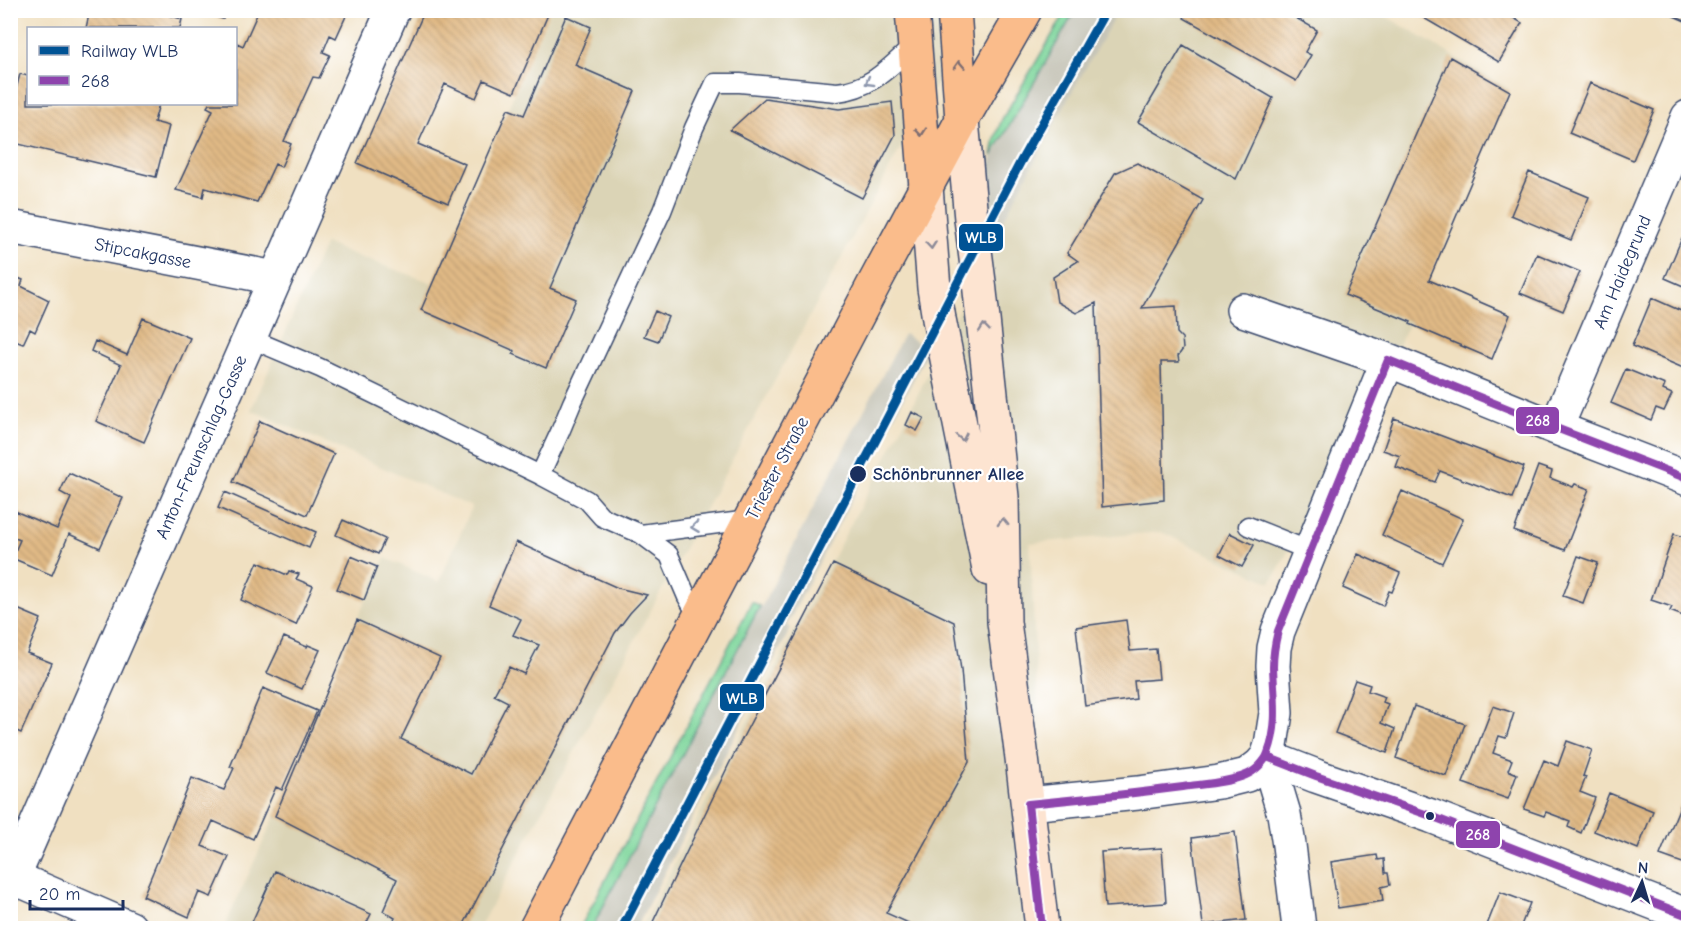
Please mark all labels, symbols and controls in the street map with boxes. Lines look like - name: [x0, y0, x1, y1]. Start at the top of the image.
- legend: [27, 27, 237, 105]
- text: Railway WLB: [81, 41, 178, 62]
- one-way arrow: [952, 61, 965, 70]
- text: 268: [81, 71, 109, 92]
- one-way arrow: [865, 75, 875, 86]
- one-way arrow: [915, 127, 928, 136]
- street label: Am Haidegrund: [1589, 212, 1656, 332]
- line badge: WLB: [958, 223, 1004, 252]
- text: WLB: [965, 229, 997, 247]
- street label: Stipcakgasse: [93, 234, 193, 273]
- one-way arrow: [924, 241, 937, 250]
- one-way arrow: [978, 323, 991, 332]
- street label: Anton-Freunschlag-Gasse: [151, 352, 252, 542]
- line badge: 268: [1515, 406, 1560, 435]
- text: 268: [1526, 412, 1550, 430]
- street label: Triester Straße: [742, 413, 813, 523]
- one-way arrow: [955, 432, 968, 442]
- marker: Schönbrunner Allee: [848, 464, 868, 484]
- place label: Schönbrunner Allee: [873, 464, 1024, 485]
- one-way arrow: [997, 517, 1009, 526]
- one-way arrow: [691, 520, 700, 533]
- line badge: WLB: [719, 683, 765, 712]
- text: WLB: [726, 690, 758, 708]
- unlabelled marker: [1424, 810, 1436, 822]
- line badge: 268: [1455, 820, 1501, 849]
- text: 268: [1466, 826, 1490, 844]
- north arrow: [1612, 852, 1672, 912]
- text: N: [1637, 859, 1649, 877]
- scale bar: [30, 873, 123, 911]
- text: 20 m: [39, 884, 80, 905]

